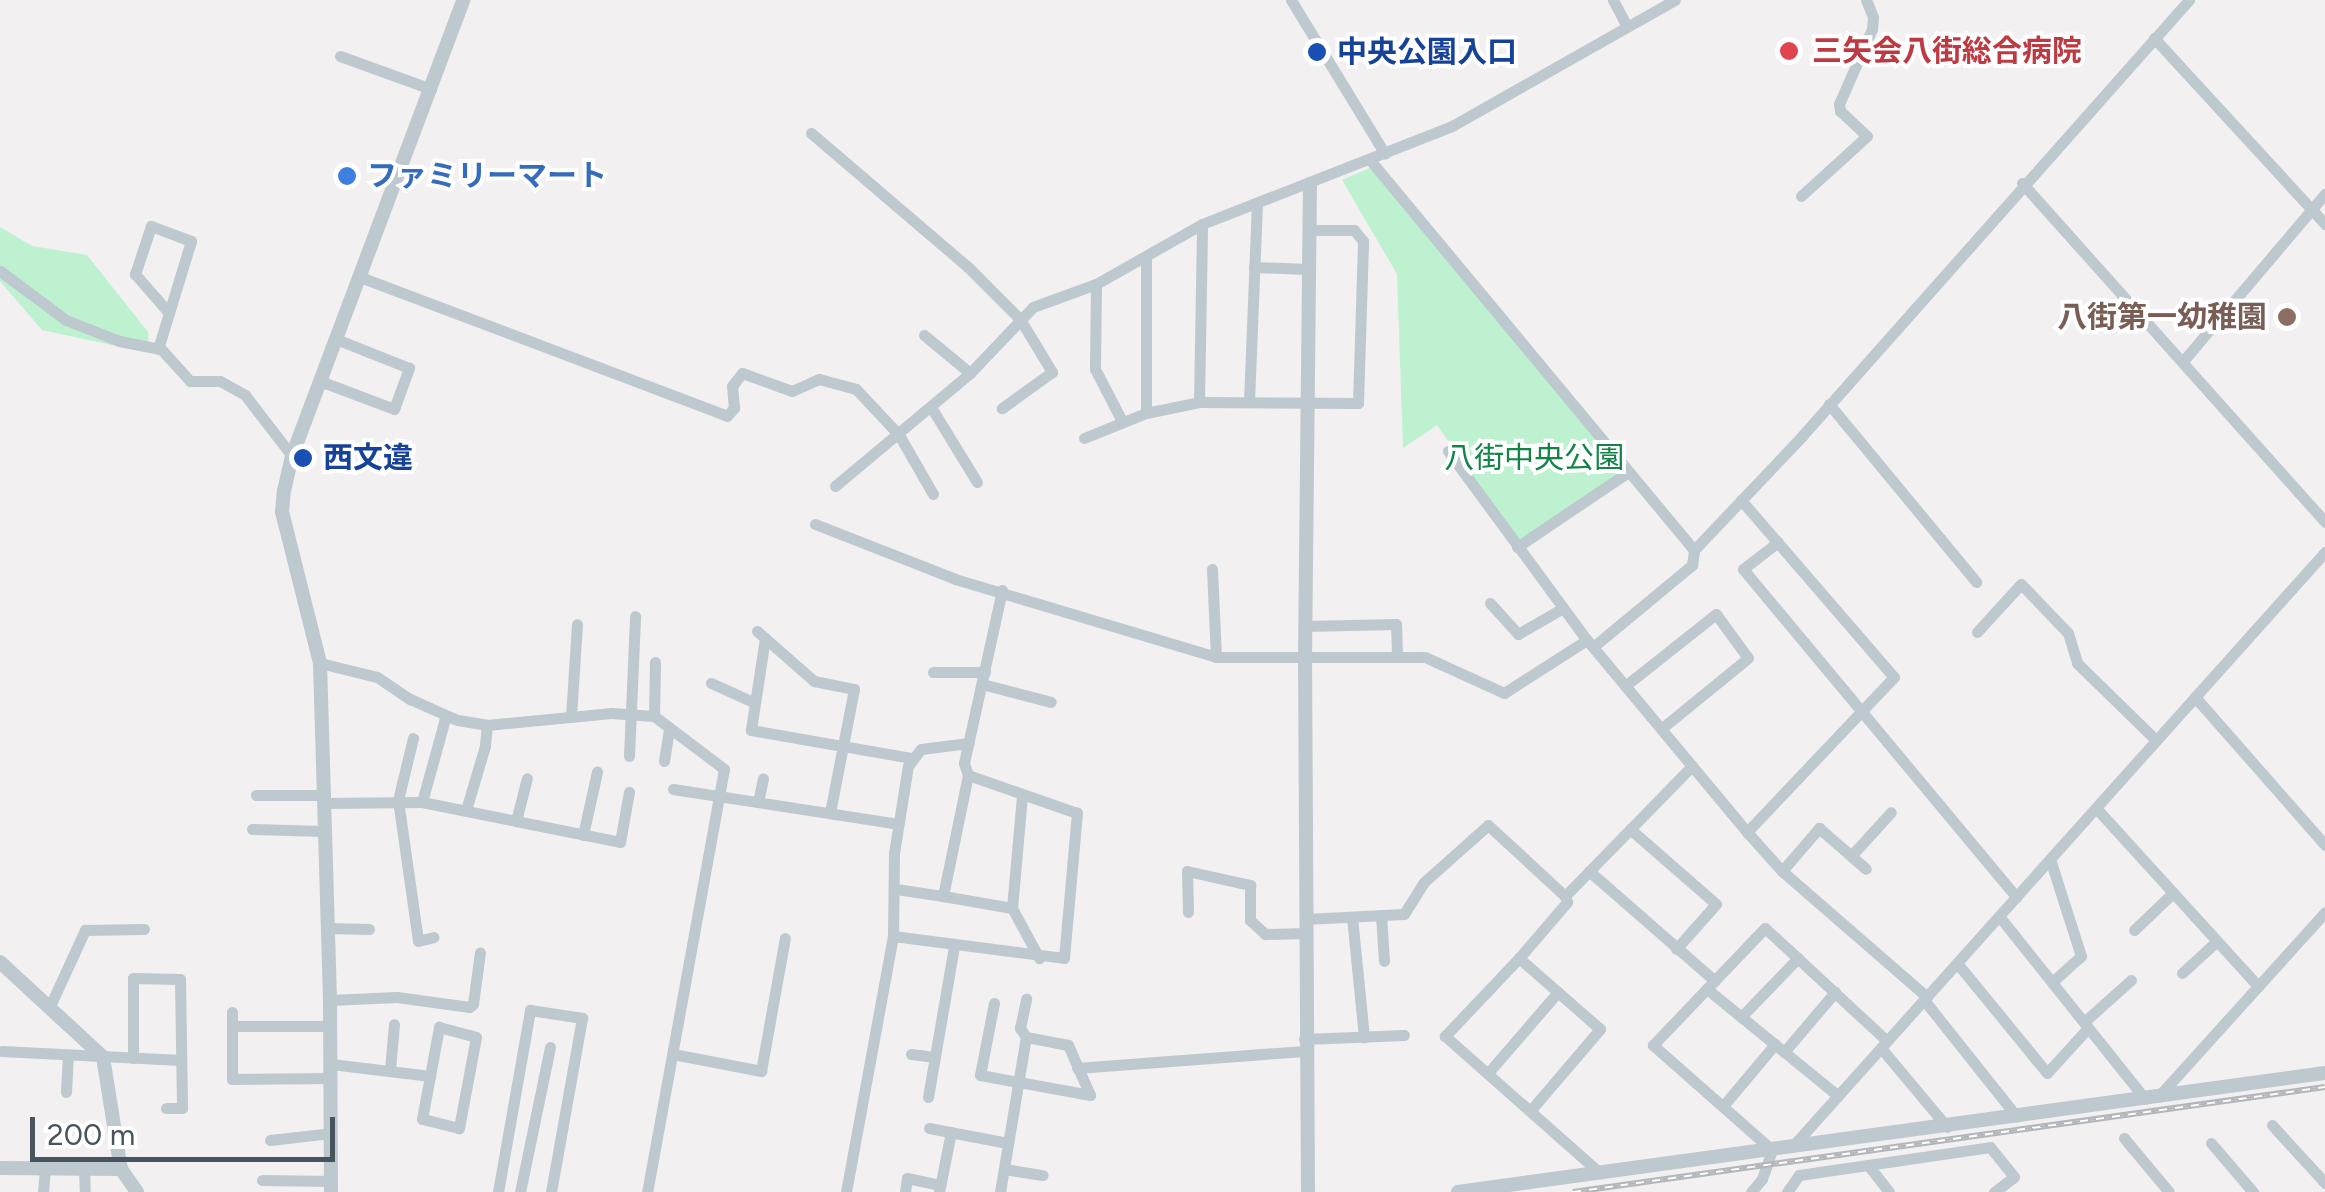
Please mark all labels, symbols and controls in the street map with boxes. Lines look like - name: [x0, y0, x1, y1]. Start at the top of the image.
- place label: 三矢会八街総合病院: [1812, 33, 2082, 69]
- place label: 中央公園入口: [1337, 34, 1517, 70]
- marker: 三矢会八街総合病院: [1776, 38, 1802, 64]
- marker: 中央公園入口: [1306, 41, 1328, 63]
- place label: ファミリーマート: [367, 158, 607, 194]
- marker: ファミリーマート: [336, 165, 358, 187]
- place label: 八街第一幼稚園: [2057, 299, 2267, 335]
- marker: 八街第一幼稚園: [2276, 306, 2298, 328]
- place label: 西文違: [323, 440, 413, 476]
- park label: 八街中央公園: [1444, 440, 1624, 476]
- marker: 西文違: [292, 447, 314, 469]
- scale bar: [35, 1097, 340, 1159]
- text: 200 m: [47, 1116, 135, 1153]

